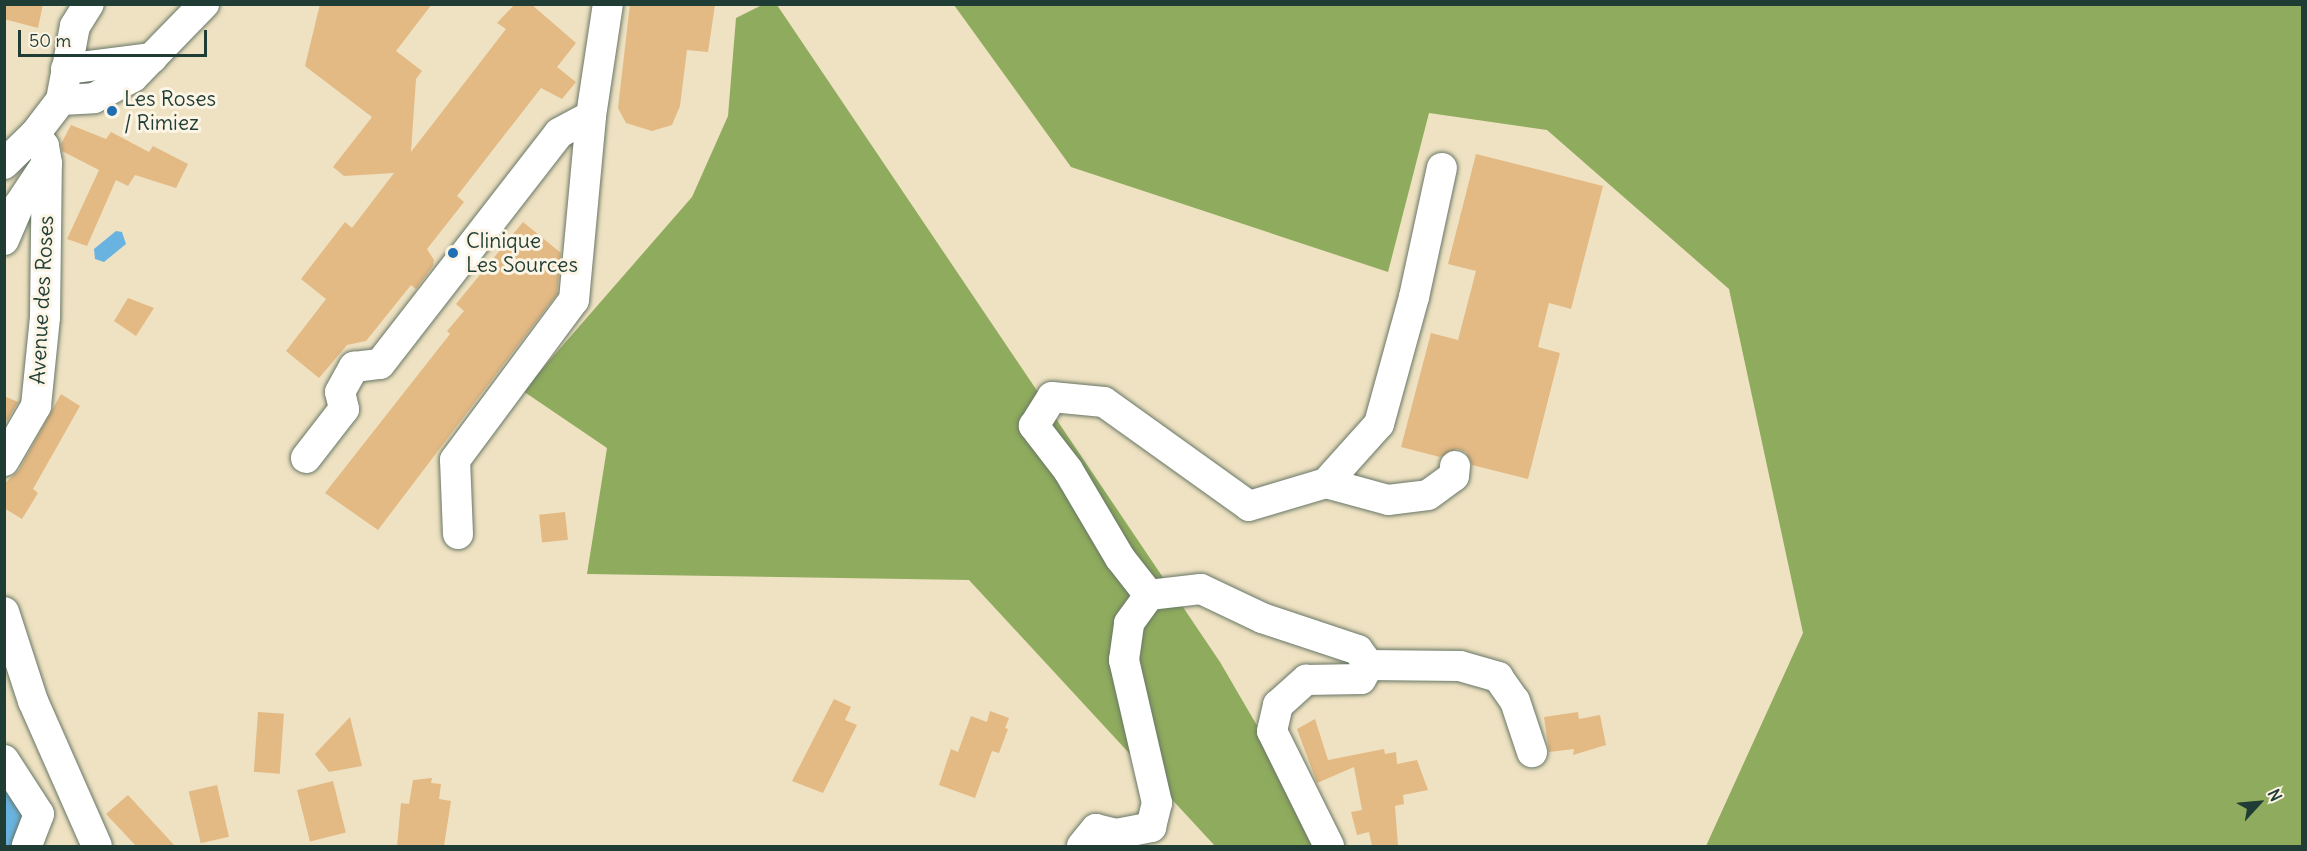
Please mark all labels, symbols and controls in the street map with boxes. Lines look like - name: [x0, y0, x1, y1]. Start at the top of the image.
- scale bar: [21, 18, 210, 56]
- text: 50 m: [29, 29, 71, 52]
- place label: Les Roses / Rimiez: [124, 86, 216, 136]
- marker: Les Roses / Rimiez: [105, 104, 119, 118]
- street label: Avenue des Roses: [25, 215, 59, 385]
- place label: Clinique Les Sources: [466, 228, 578, 278]
- marker: Clinique Les Sources: [444, 244, 462, 262]
- north arrow: [2229, 773, 2289, 833]
- text: N: [2264, 786, 2287, 804]

